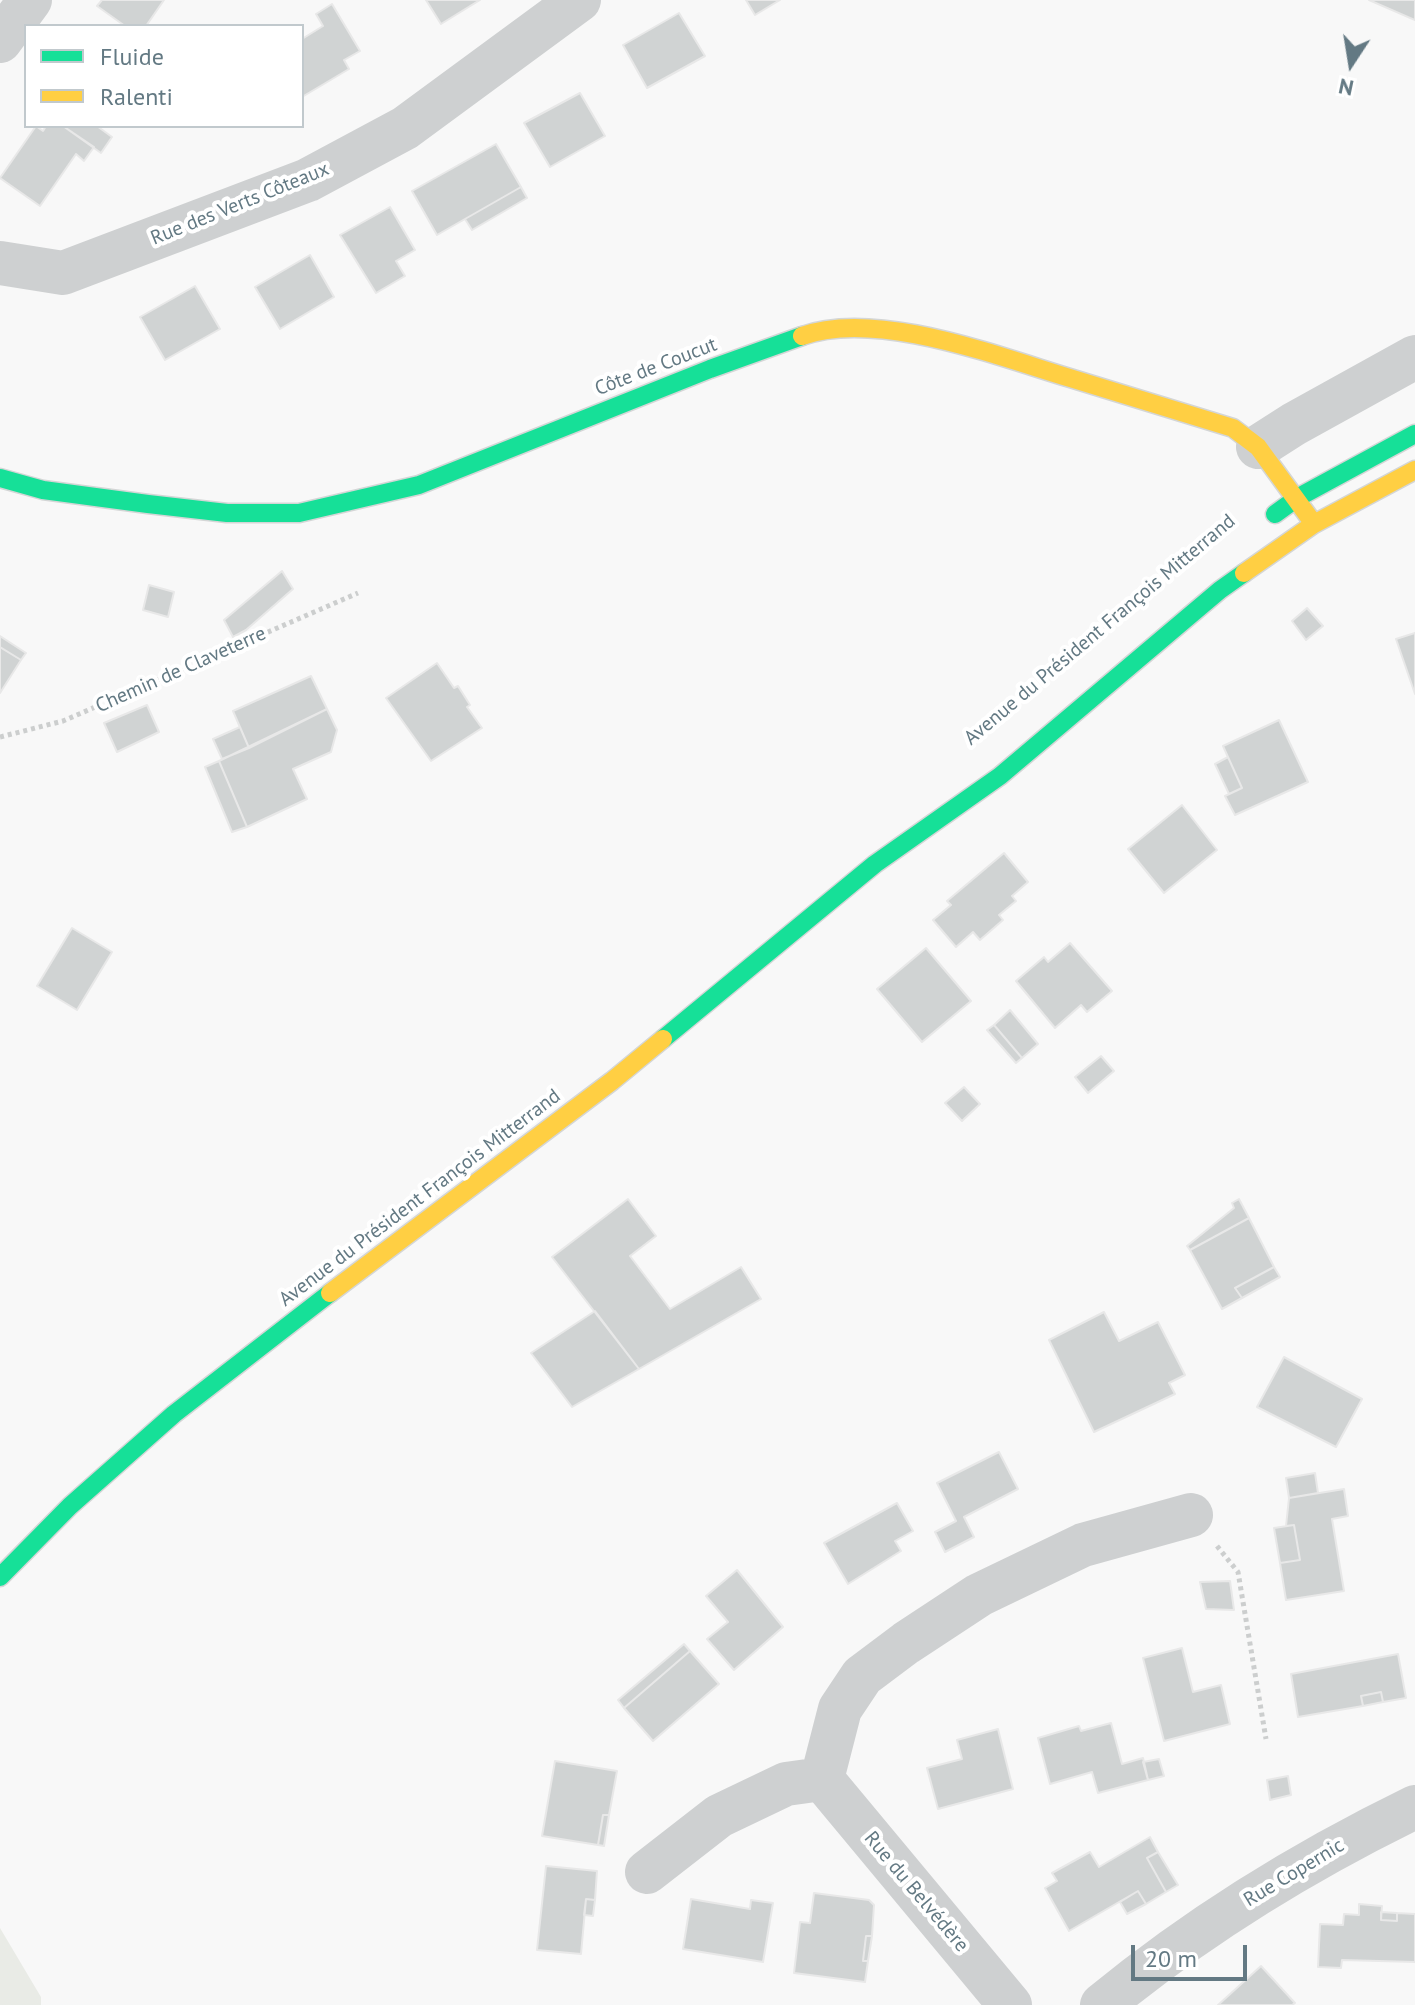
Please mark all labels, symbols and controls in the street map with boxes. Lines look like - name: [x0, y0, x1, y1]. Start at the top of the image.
- legend: [24, 24, 304, 128]
- north arrow: [1311, 24, 1391, 104]
- text: Fluide: [100, 41, 164, 72]
- text: N: [1336, 72, 1356, 103]
- text: Ralenti: [100, 81, 173, 112]
- street label: Rue des Verts Côteaux: [147, 157, 333, 251]
- street label: Côte de Coucut: [592, 333, 720, 401]
- street label: Avenue du Président François Mitterrand: [960, 510, 1240, 750]
- street label: Chemin de Claveterre: [92, 622, 270, 718]
- street label: Avenue du Président François Mitterrand: [275, 1084, 565, 1312]
- street label: Rue du Belvédère: [859, 1827, 973, 1957]
- street label: Rue Copernic: [1240, 1834, 1348, 1912]
- scale bar: [1135, 1929, 1251, 1979]
- text: 20 m: [1145, 1943, 1197, 1974]

